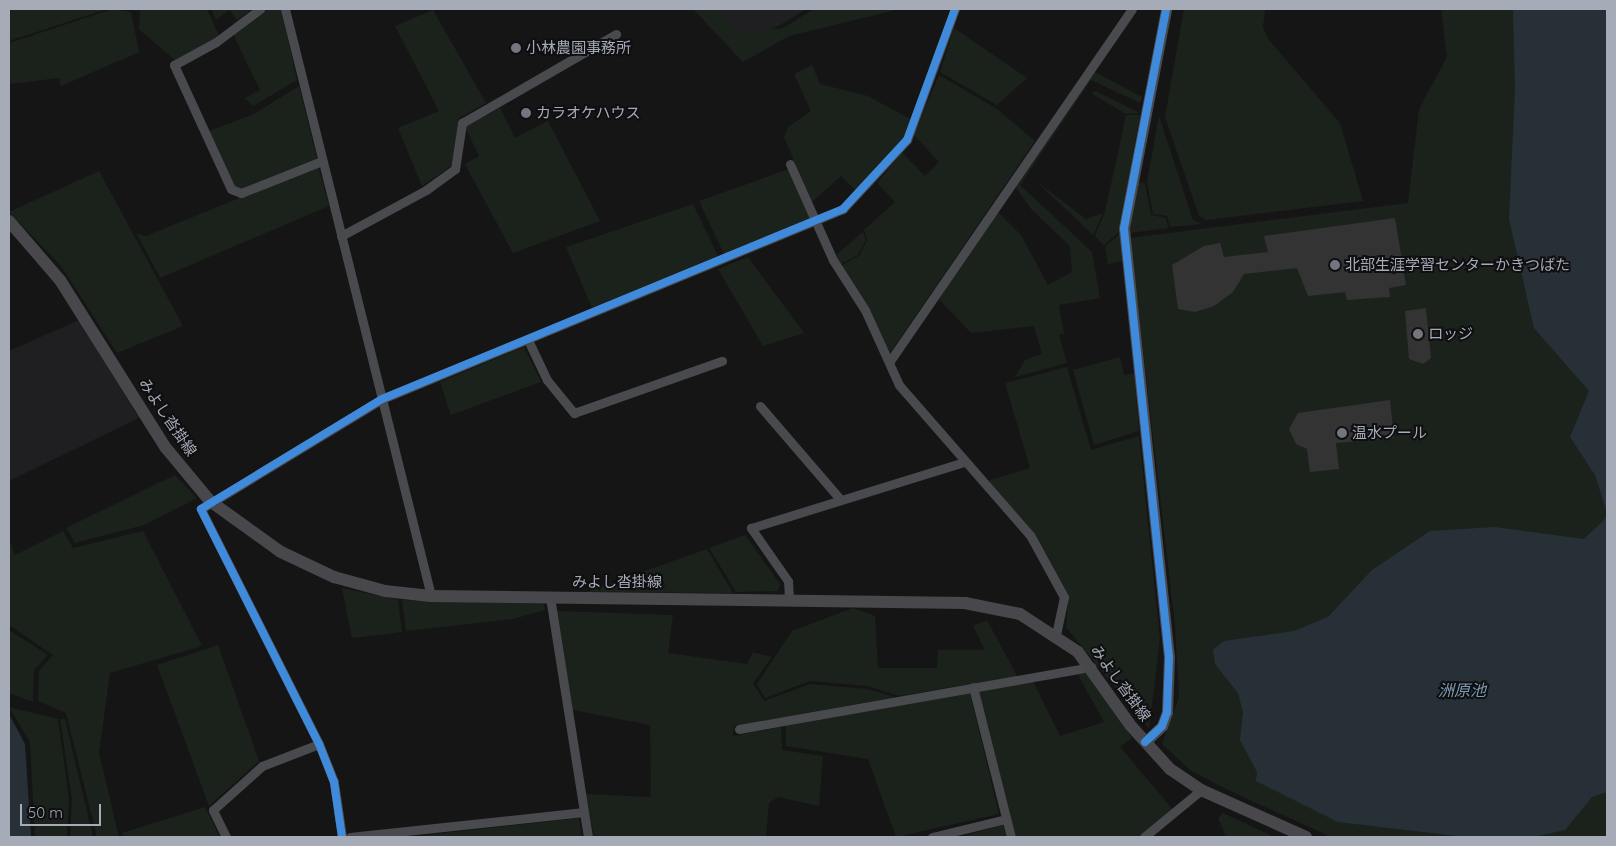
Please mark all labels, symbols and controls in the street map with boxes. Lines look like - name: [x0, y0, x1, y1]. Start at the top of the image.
- place label: 小林農園事務所: [526, 39, 631, 57]
- marker: 小林農園事務所: [510, 42, 522, 54]
- place label: カラオケハウス: [536, 104, 641, 122]
- marker: カラオケハウス: [520, 107, 532, 119]
- place label: 北部生涯学習センターかきつばた: [1345, 256, 1570, 274]
- marker: 北部生涯学習センターかきつばた: [1329, 259, 1341, 271]
- place label: ロッジ: [1428, 325, 1473, 343]
- marker: ロッジ: [1412, 328, 1424, 340]
- street label: みよし沓掛線: [135, 375, 201, 459]
- place label: 温水プール: [1352, 424, 1427, 442]
- marker: 温水プール: [1336, 427, 1348, 439]
- street label: みよし沓掛線: [572, 573, 662, 591]
- street label: みよし沓掛線: [1087, 641, 1155, 725]
- water label: 洲原池: [1438, 680, 1486, 700]
- scale bar: [22, 794, 104, 826]
- text: 50 m: [28, 803, 63, 822]

